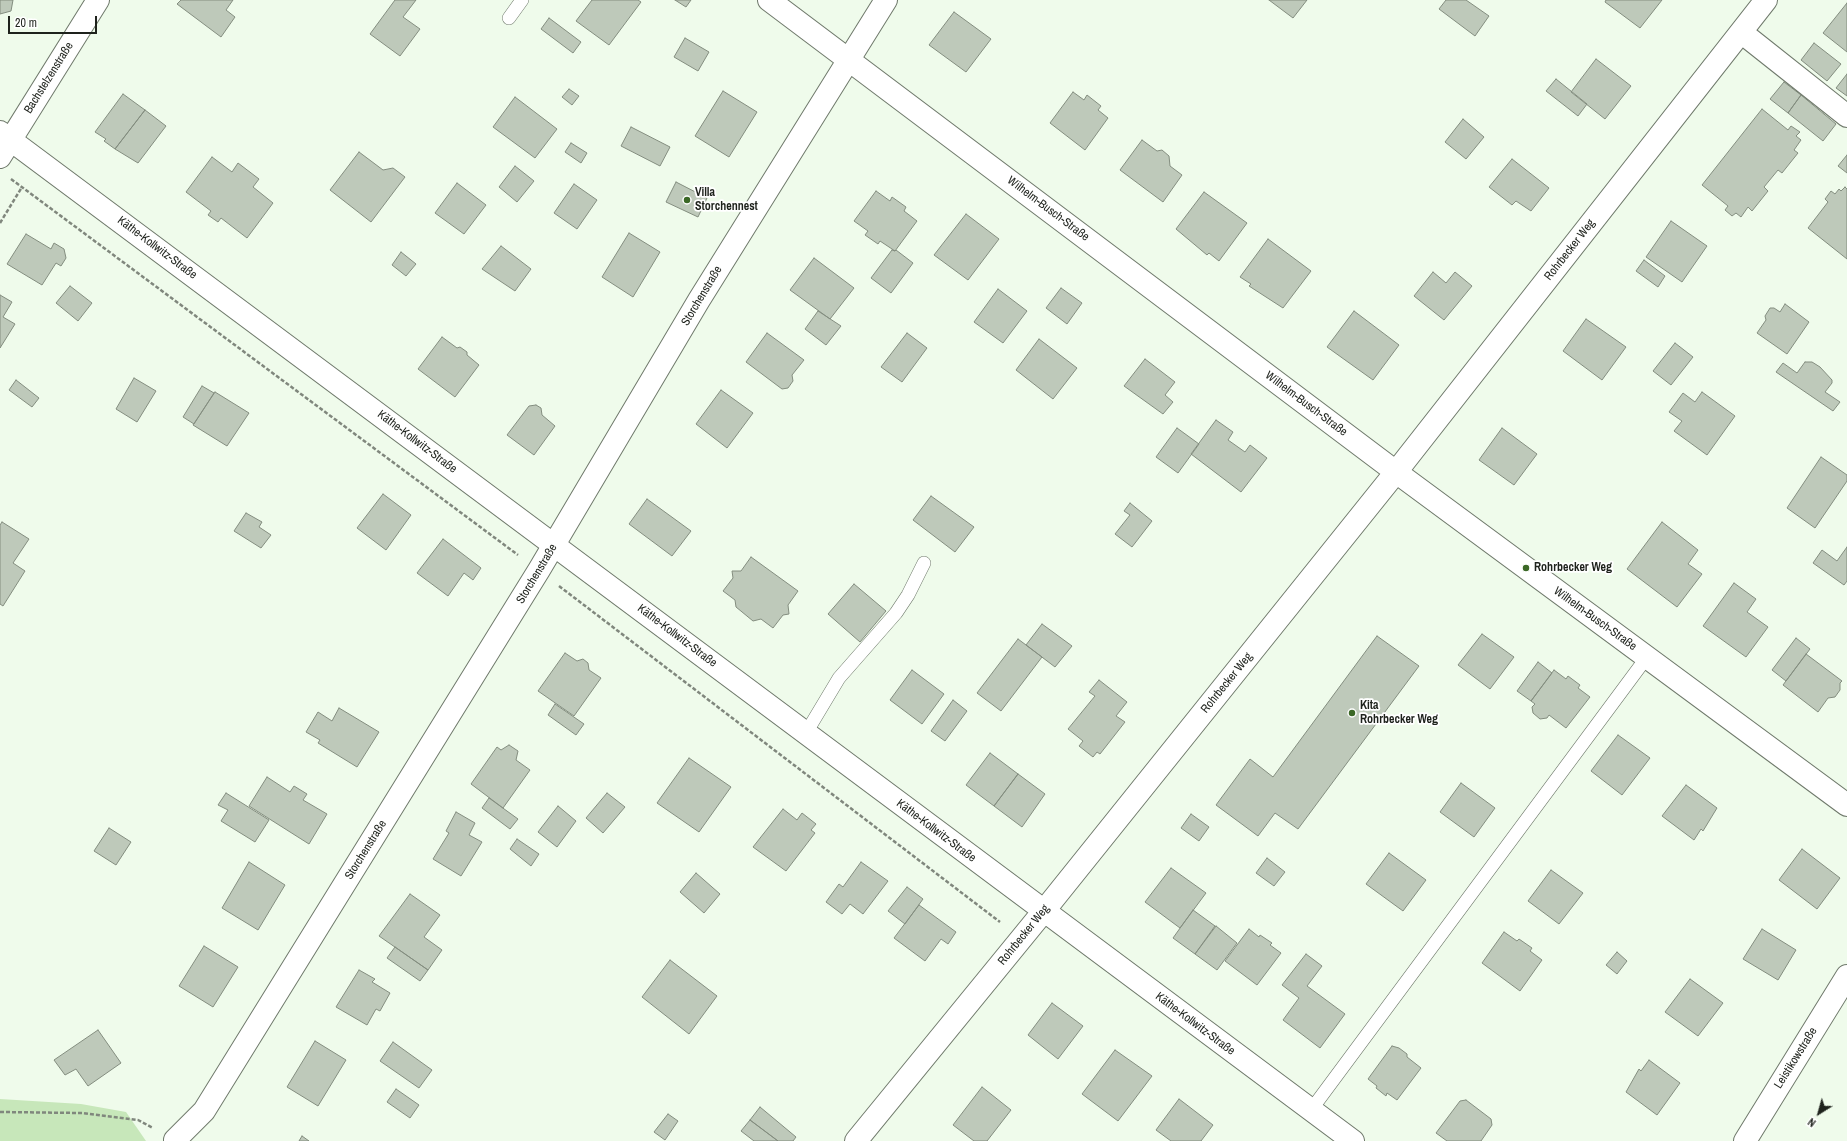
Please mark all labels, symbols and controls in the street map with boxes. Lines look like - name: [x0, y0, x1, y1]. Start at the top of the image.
- scale bar: [10, 8, 99, 34]
- text: 20 m: [15, 15, 37, 31]
- street label: Bachstelzenstraße: [21, 40, 77, 116]
- street label: Wilhelm-Busch-Straße: [1004, 173, 1092, 245]
- place label: Villa Storchennest: [695, 186, 758, 214]
- marker: Villa Storchennest: [682, 195, 692, 205]
- street label: Käthe-Kollwitz-Straße: [114, 213, 200, 283]
- street label: Rohrbecker Weg: [1542, 217, 1598, 283]
- street label: Storchenstraße: [679, 263, 725, 329]
- street label: Wilhelm-Busch-Straße: [1262, 368, 1350, 440]
- street label: Käthe-Kollwitz-Straße: [374, 407, 460, 477]
- street label: Storchenstraße: [514, 541, 560, 607]
- place label: Rohrbecker Weg: [1534, 561, 1612, 575]
- marker: Rohrbecker Weg: [1521, 563, 1531, 573]
- street label: Wilhelm-Busch-Straße: [1551, 584, 1639, 654]
- street label: Käthe-Kollwitz-Straße: [634, 601, 720, 671]
- street label: Rohrbecker Weg: [1198, 650, 1256, 716]
- place label: Kita Rohrbecker Weg: [1360, 699, 1438, 727]
- marker: Kita Rohrbecker Weg: [1347, 708, 1357, 718]
- street label: Käthe-Kollwitz-Straße: [893, 796, 979, 866]
- street label: Storchenstraße: [342, 818, 390, 882]
- street label: Rohrbecker Weg: [995, 902, 1053, 968]
- street label: Käthe-Kollwitz-Straße: [1152, 989, 1238, 1059]
- street label: Leistikowstraße: [1771, 1025, 1821, 1091]
- north arrow: [1799, 1093, 1839, 1133]
- text: N: [1805, 1115, 1819, 1130]

